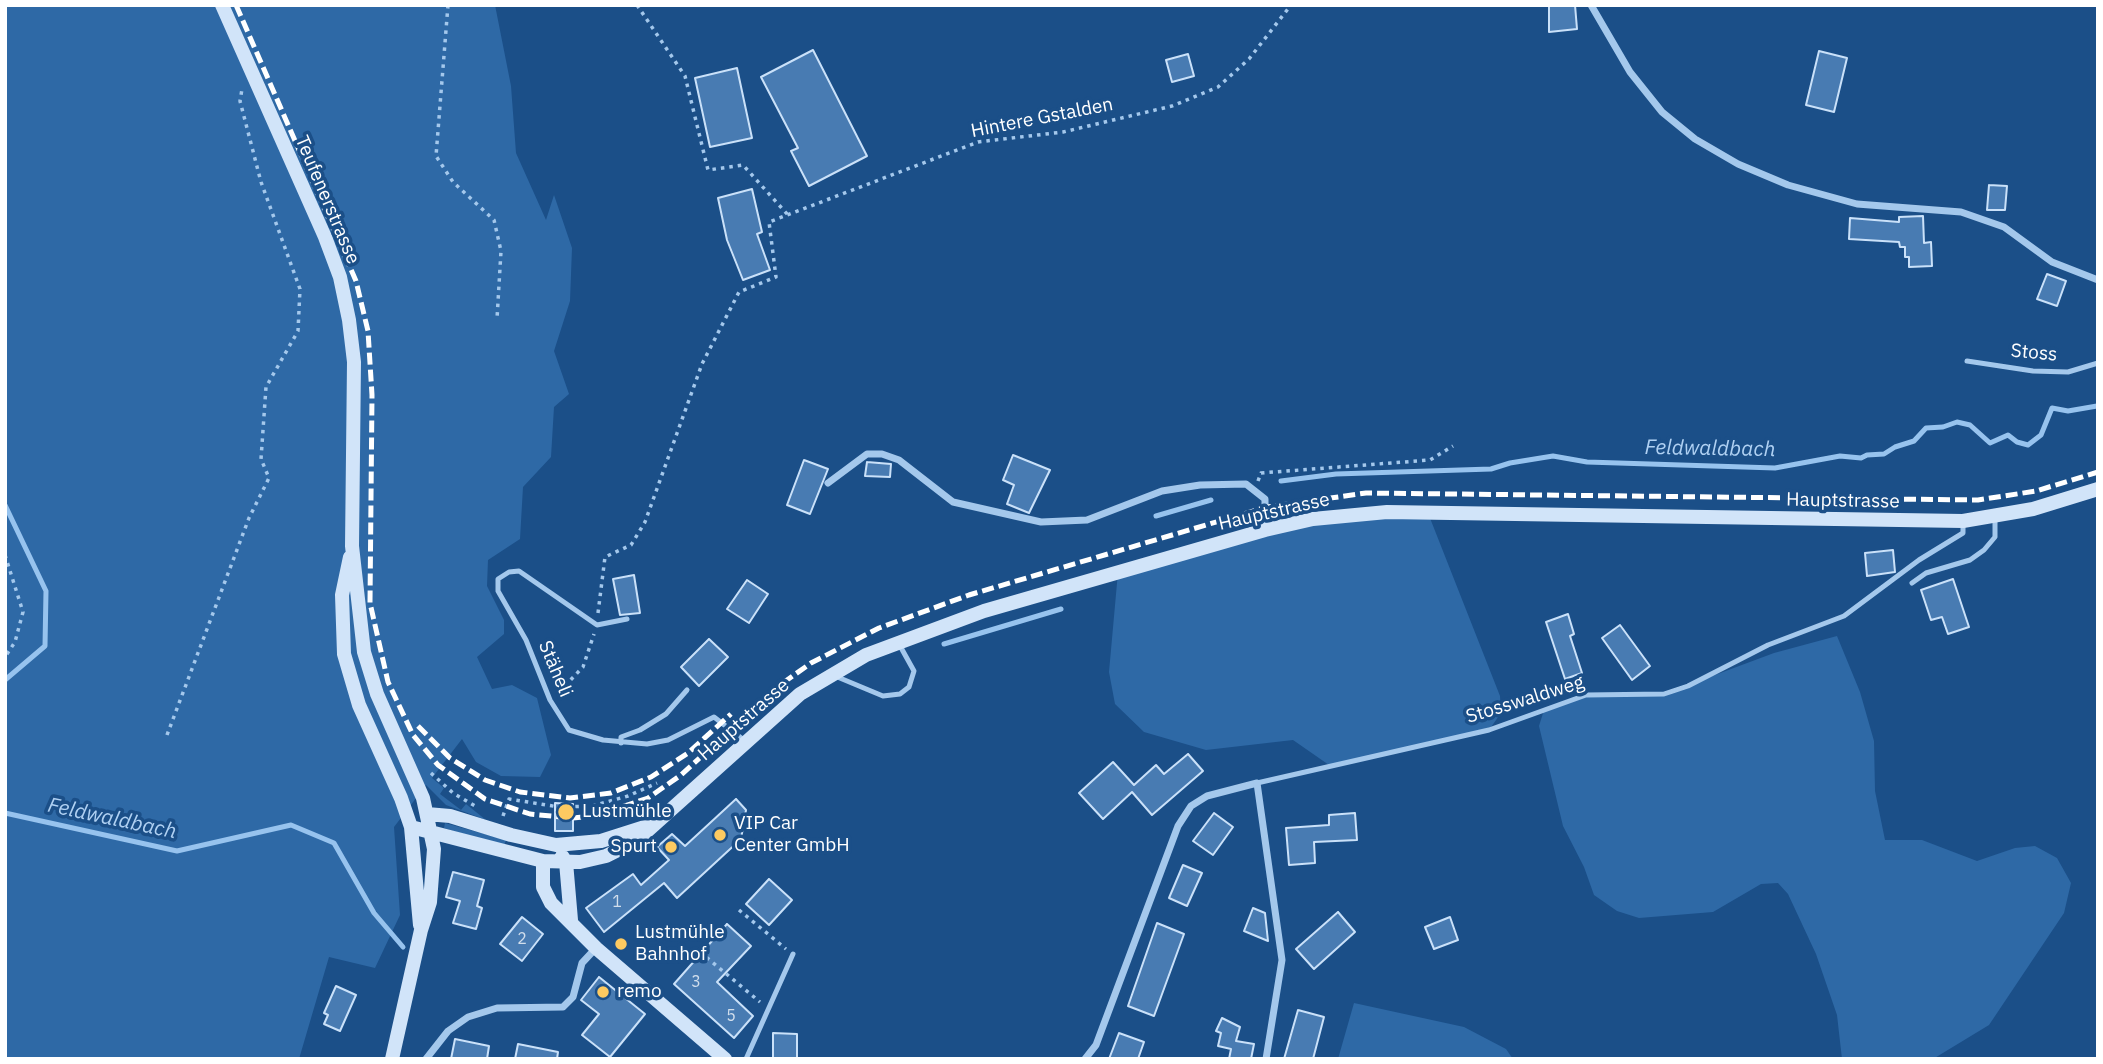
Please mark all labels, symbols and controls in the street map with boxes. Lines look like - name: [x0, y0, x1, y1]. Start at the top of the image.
- street label: Hintere Gstalden: [969, 93, 1115, 143]
- street label: Teufenerstrasse: [290, 132, 364, 268]
- street label: Stoss: [2010, 340, 2058, 366]
- water label: Feldwaldbach: [1644, 435, 1776, 463]
- street label: Hauptstrasse: [1216, 488, 1332, 536]
- street label: Hauptstrasse: [1786, 489, 1900, 513]
- street label: Stäheli: [533, 637, 577, 701]
- street label: Stosswaldweg: [1463, 671, 1587, 729]
- street label: Hauptstrasse: [694, 674, 794, 766]
- water label: Feldwaldbach: [45, 793, 179, 845]
- place label: Lustmühle: [582, 801, 672, 823]
- marker: Lustmühle: [556, 802, 576, 822]
- place label: VIP Car Center GmbH: [734, 813, 850, 857]
- marker: VIP Car Center GmbH: [712, 827, 728, 843]
- place label: Spurt: [610, 836, 657, 858]
- marker: Spurt: [663, 839, 679, 855]
- house number: 1: [612, 892, 622, 912]
- place label: Lustmühle Bahnhof: [635, 922, 725, 966]
- house number: 2: [517, 929, 527, 949]
- marker: Lustmühle Bahnhof: [613, 936, 629, 952]
- house number: 3: [691, 972, 701, 992]
- place label: remo: [617, 981, 662, 1003]
- marker: remo: [595, 984, 611, 1000]
- house number: 5: [726, 1006, 736, 1026]

